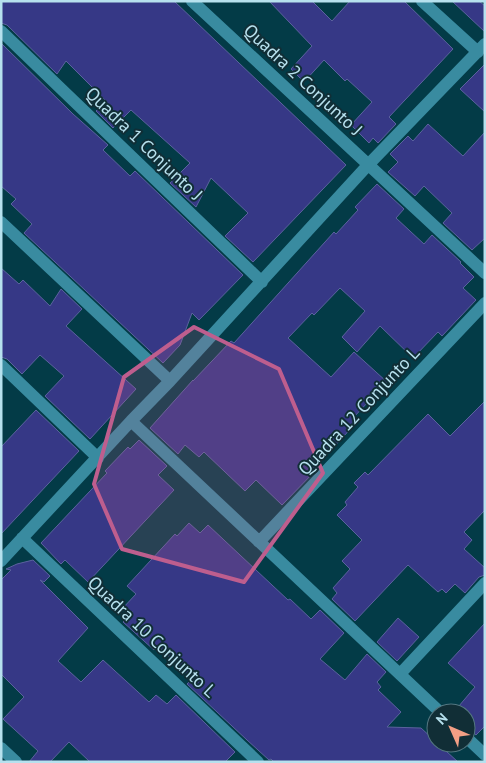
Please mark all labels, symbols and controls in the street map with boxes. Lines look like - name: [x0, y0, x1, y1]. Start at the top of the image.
- street label: Quadra 2 Conjunto J: [239, 19, 368, 141]
- street label: Quadra 1 Conjunto J: [81, 82, 208, 205]
- street label: Quadra 12 Conjunto L: [293, 341, 424, 480]
- street label: Quadra 10 Conjunto L: [83, 571, 222, 702]
- north arrow: [426, 703, 476, 753]
- text: N: [432, 709, 451, 728]

